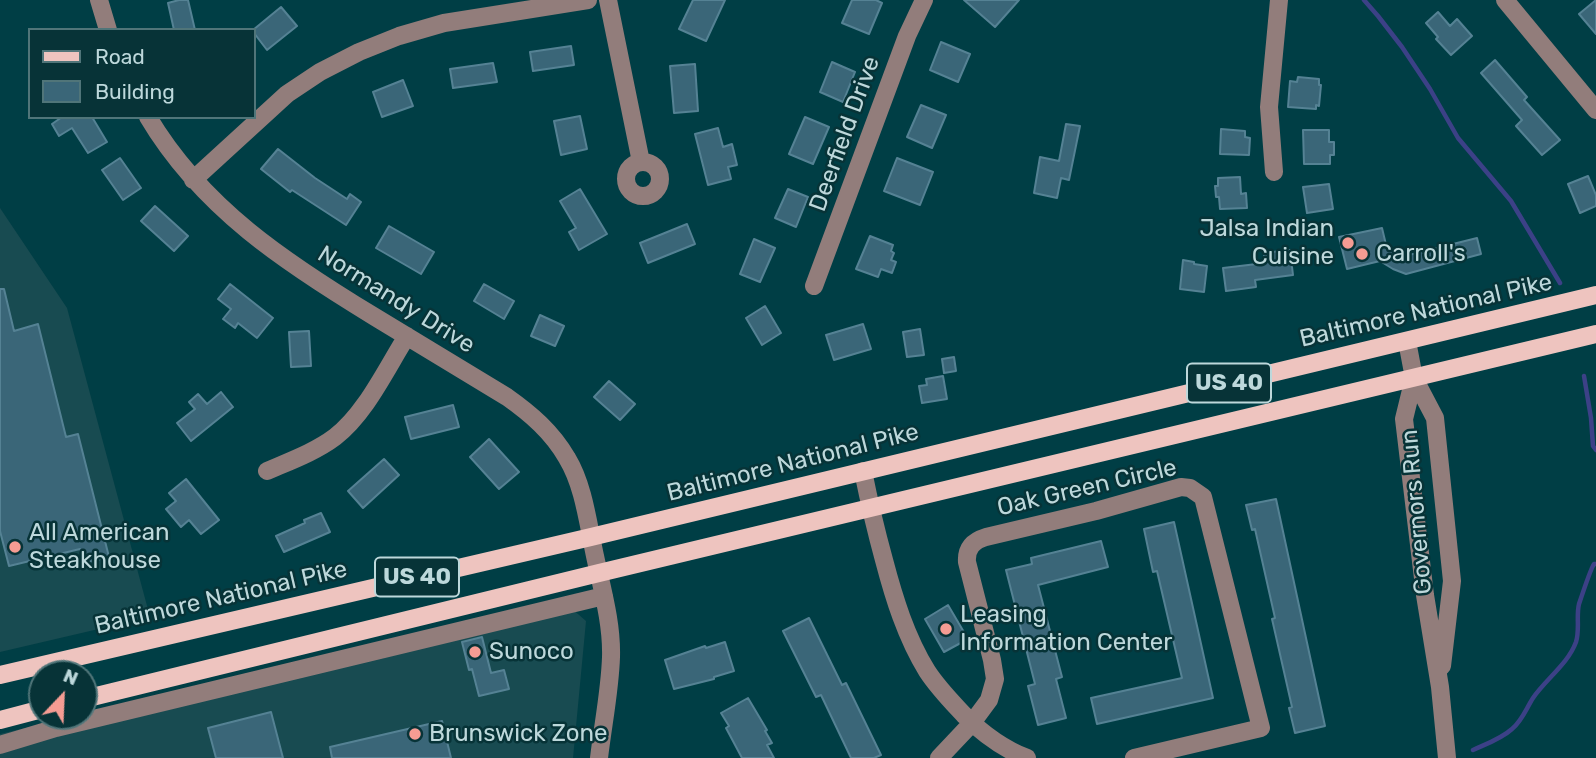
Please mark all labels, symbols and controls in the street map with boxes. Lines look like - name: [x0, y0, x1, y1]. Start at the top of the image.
- legend: [28, 28, 256, 119]
- text: Road: [95, 44, 145, 69]
- street label: Deerfield Drive: [804, 53, 886, 215]
- text: Building: [95, 79, 175, 104]
- place label: Jalsa Indian Cuisine: [1199, 215, 1334, 271]
- marker: Jalsa Indian Cuisine: [1340, 235, 1356, 251]
- street label: Normandy Drive: [312, 240, 480, 360]
- place label: Carroll's: [1376, 240, 1466, 268]
- marker: Carroll's: [1354, 246, 1370, 262]
- street label: Baltimore National Pike: [1297, 268, 1555, 354]
- road number: US 40: [1187, 364, 1271, 402]
- street label: Baltimore National Pike: [664, 418, 922, 508]
- street label: Governors Run: [1395, 428, 1439, 596]
- street label: Oak Green Circle: [994, 453, 1180, 523]
- place label: All American Steakhouse: [29, 519, 169, 575]
- marker: All American Steakhouse: [7, 539, 23, 555]
- street label: Baltimore National Pike: [92, 555, 350, 641]
- road number: US 40: [375, 558, 459, 596]
- place label: Leasing Information Center: [960, 601, 1172, 657]
- marker: Leasing Information Center: [938, 621, 954, 637]
- place label: Sunoco: [489, 638, 574, 666]
- marker: Sunoco: [467, 644, 483, 660]
- north arrow: [28, 660, 98, 730]
- text: N: [60, 664, 81, 690]
- place label: Brunswick Zone: [429, 720, 607, 748]
- marker: Brunswick Zone: [407, 726, 423, 742]

